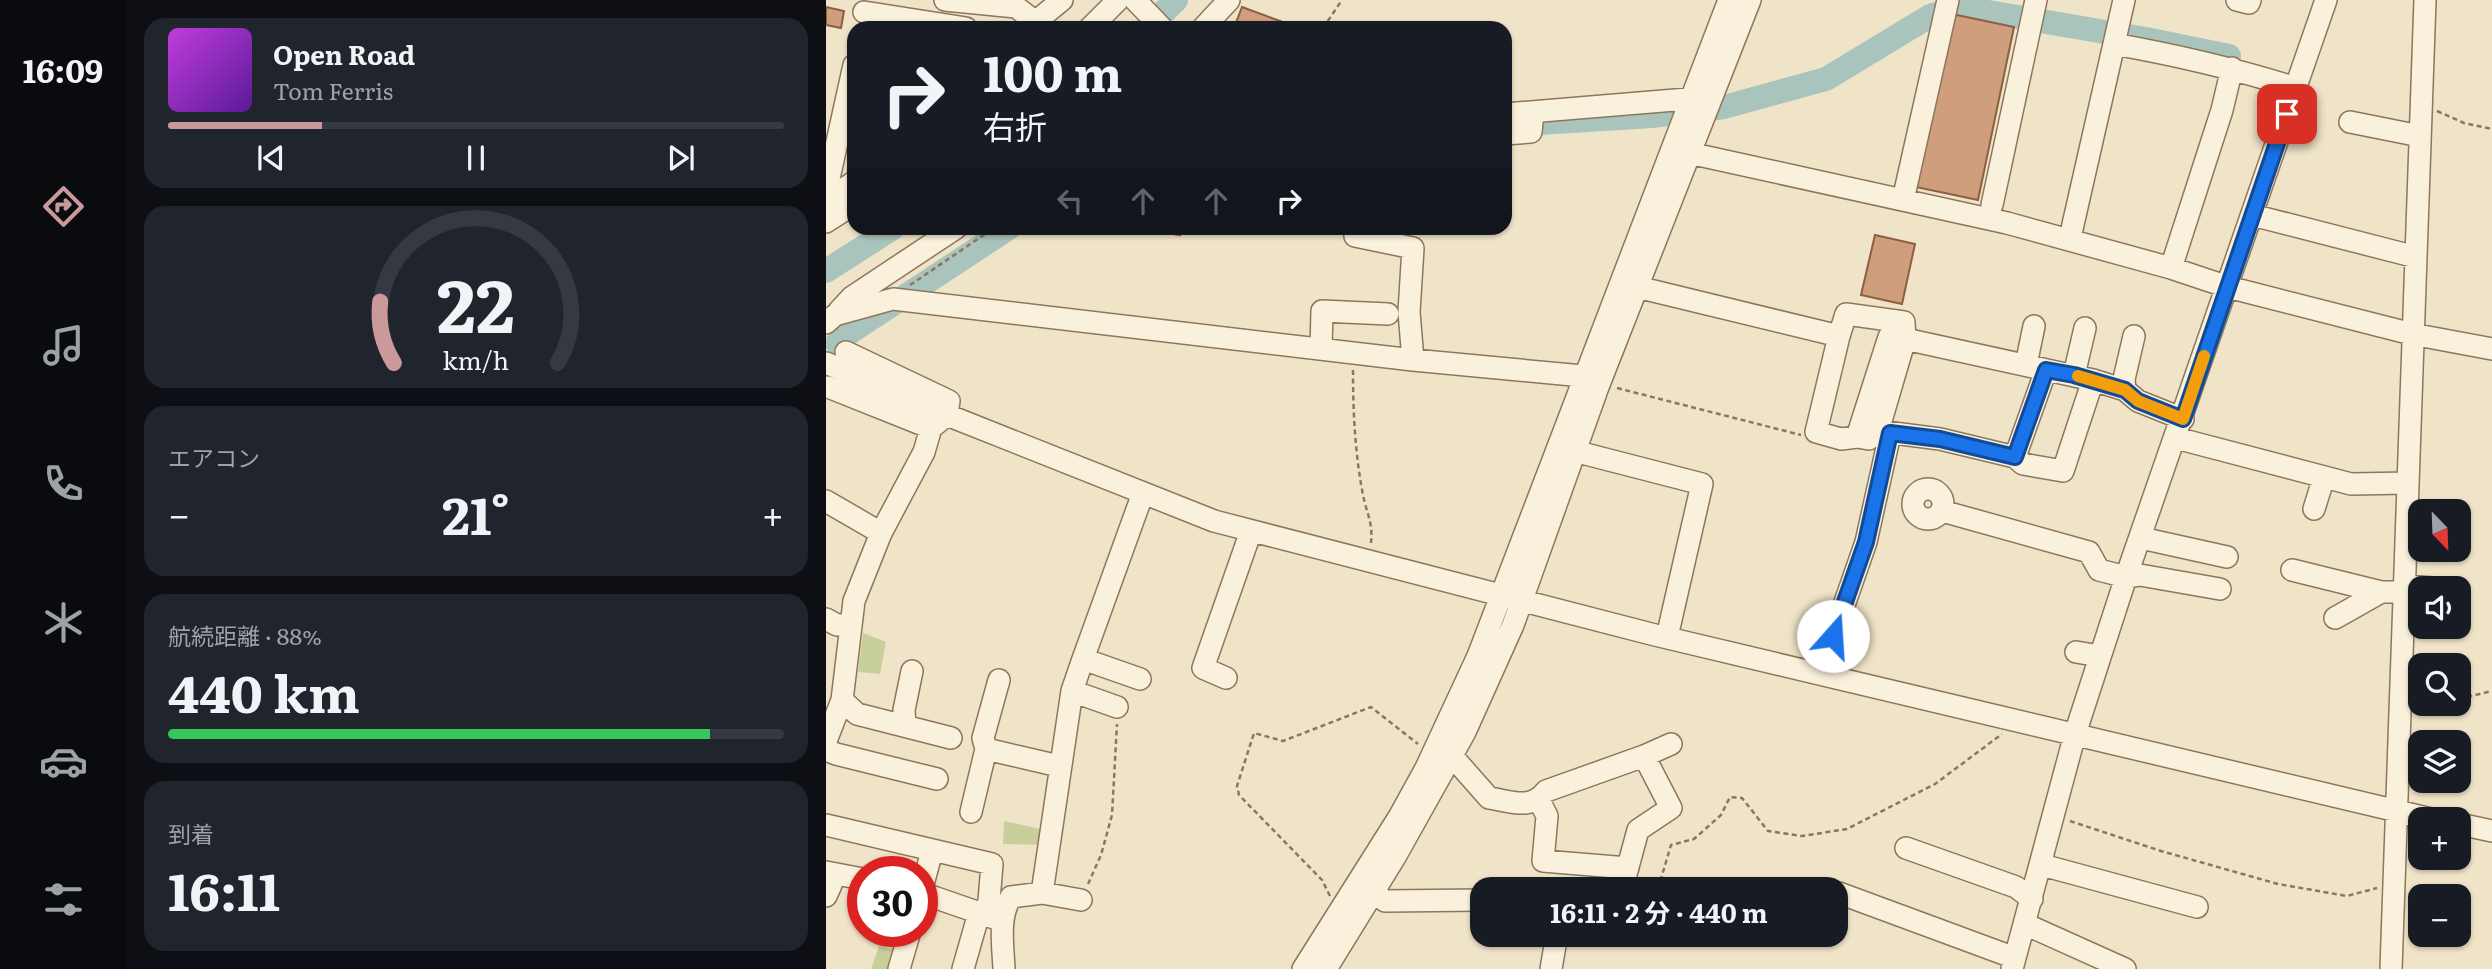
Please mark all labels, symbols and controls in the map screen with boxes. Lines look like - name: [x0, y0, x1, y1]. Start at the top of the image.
- text: Open Road: [273, 34, 415, 73]
- text: 100 m: [983, 34, 1122, 107]
- text: 16:09: [23, 45, 103, 93]
- icon: right: [868, 49, 959, 140]
- text: Tom Ferris: [273, 73, 393, 107]
- pin: [2257, 84, 2317, 144]
- icon: arrive: [2268, 95, 2306, 133]
- text: 右折: [983, 101, 1047, 149]
- icon: previous: [252, 139, 290, 177]
- icon: pause: [457, 139, 495, 177]
- icon: next: [662, 139, 700, 177]
- icon: directions: [39, 182, 88, 231]
- icon: left: [1051, 182, 1089, 220]
- icon: ahead: [1124, 182, 1162, 220]
- icon: ahead: [1197, 182, 1235, 220]
- icon: right: [1270, 182, 1308, 220]
- text: 22: [437, 247, 515, 355]
- icon: music: [39, 321, 88, 370]
- text: km/h: [443, 341, 509, 378]
- text: エアコン: [168, 440, 260, 474]
- icon: phone: [39, 459, 88, 508]
- text: 21°: [442, 474, 510, 551]
- text: −: [168, 484, 190, 541]
- text: +: [762, 484, 784, 541]
- north arrow: [2408, 499, 2471, 562]
- map controls: [2408, 499, 2471, 947]
- button: sound: [2408, 576, 2471, 639]
- icon: climate: [39, 598, 88, 647]
- position arrow: [1796, 599, 1870, 673]
- text: 航続距離 · 88%: [168, 618, 322, 652]
- text: 440 km: [168, 652, 360, 729]
- button: search: [2408, 653, 2471, 716]
- button: layers: [2408, 730, 2471, 793]
- icon: car: [39, 737, 88, 786]
- button: +: [2408, 807, 2471, 870]
- text: 到着: [168, 816, 214, 850]
- text: 16:11: [168, 850, 280, 927]
- speed limit sign: 30: [847, 856, 938, 947]
- icon: filters: [39, 875, 88, 924]
- button: −: [2408, 884, 2471, 947]
- text: 16:11 · 2 分 · 440 m: [1550, 892, 1768, 931]

